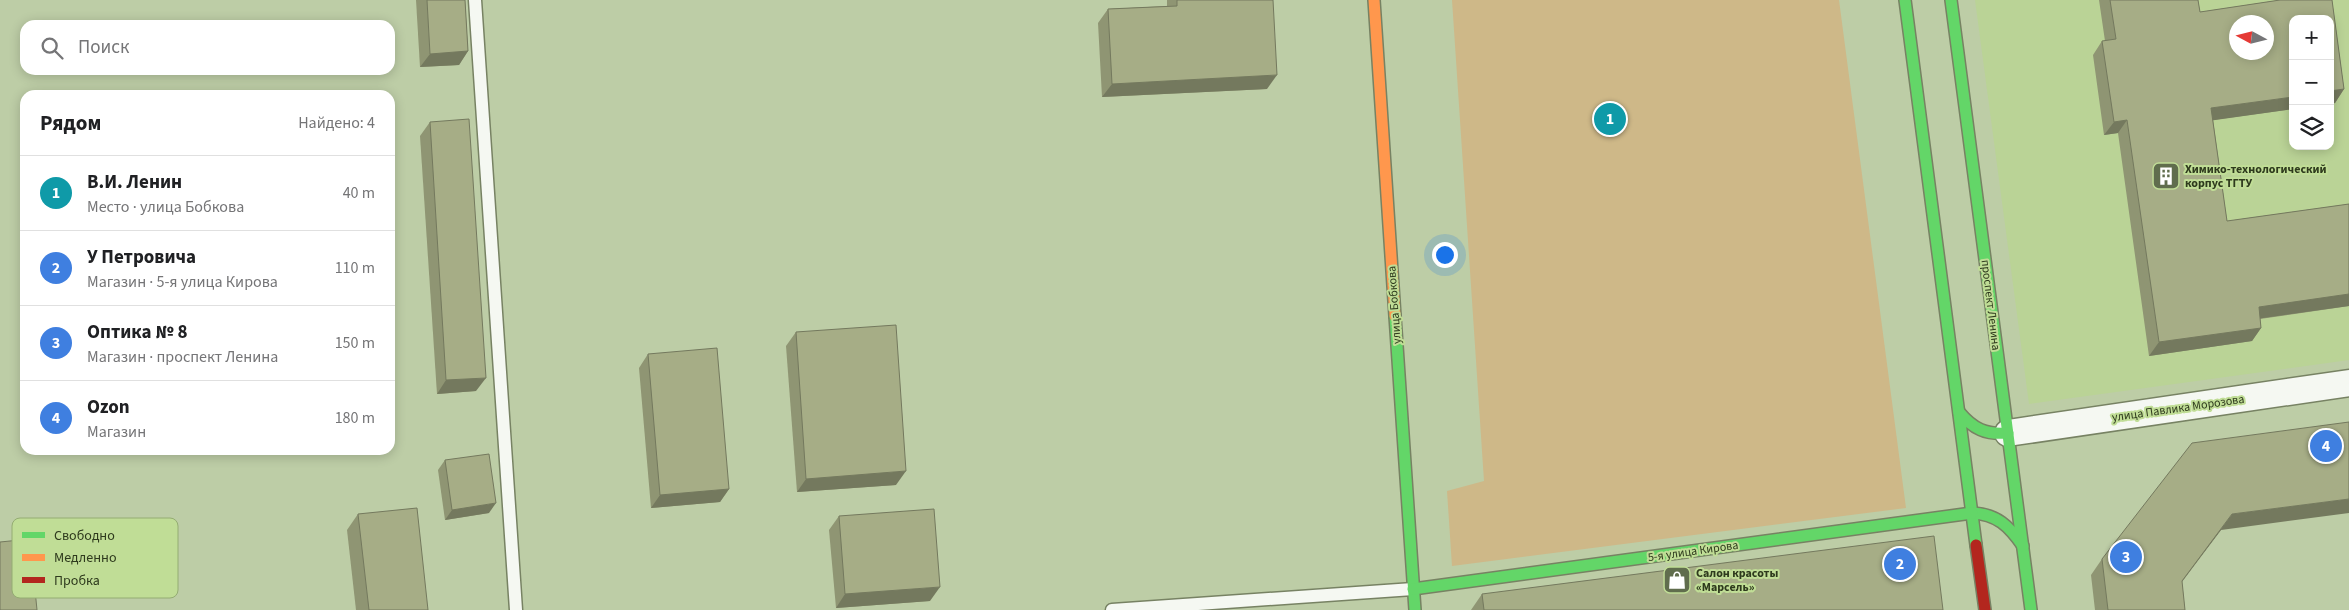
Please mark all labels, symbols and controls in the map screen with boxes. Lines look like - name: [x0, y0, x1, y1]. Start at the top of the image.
- north arrow: [2229, 15, 2274, 60]
- map controls: [2289, 15, 2334, 150]
- button: +: [2289, 15, 2334, 60]
- search box: [20, 20, 395, 75]
- icon: search: [38, 34, 66, 62]
- text: Поиск: [78, 34, 129, 61]
- button: −: [2289, 60, 2334, 105]
- pin: 1: [1594, 100, 1626, 138]
- button: layers: [2289, 105, 2334, 150]
- text: Рядом: [40, 108, 101, 138]
- text: Найдено: 4: [298, 112, 375, 134]
- building icon: Химико-технологический корпус ТГТУ: [2151, 161, 2181, 191]
- place label: Химико-технологический корпус ТГТУ: [2185, 161, 2327, 192]
- text: В.И. Ленин: [87, 169, 182, 196]
- text: 1: [52, 182, 60, 204]
- text: 40 m: [343, 182, 375, 204]
- text: Место · улица Бобкова: [87, 196, 244, 218]
- your location: [1432, 242, 1458, 268]
- text: У Петровича: [87, 244, 196, 271]
- text: 2: [52, 257, 60, 279]
- text: 110 m: [335, 257, 375, 279]
- street label: проспект Ленина: [1977, 259, 2005, 351]
- street label: улица Бобкова: [1383, 265, 1406, 345]
- text: Магазин · 5-я улица Кирова: [87, 271, 278, 293]
- text: Оптика № 8: [87, 319, 188, 346]
- text: 3: [52, 332, 60, 354]
- text: 150 m: [335, 332, 375, 354]
- text: Магазин · проспект Ленина: [87, 346, 278, 368]
- street label: улица Павлика Морозова: [2111, 391, 2245, 426]
- text: Ozon: [87, 394, 130, 421]
- text: 4: [52, 407, 60, 429]
- text: 180 m: [335, 407, 375, 429]
- text: Магазин: [87, 421, 146, 443]
- pin: 4: [2310, 427, 2342, 465]
- legend: [12, 518, 178, 598]
- text: Свободно: [54, 526, 115, 546]
- street label: 5-я улица Кирова: [1647, 537, 1739, 566]
- pin: 3: [2110, 538, 2142, 576]
- pin: 2: [1884, 545, 1916, 583]
- text: Медленно: [54, 548, 117, 568]
- shop icon: Салон красоты «Марсель»: [1662, 565, 1692, 595]
- place label: Салон красоты «Марсель»: [1696, 565, 1778, 596]
- text: Пробка: [54, 571, 100, 591]

